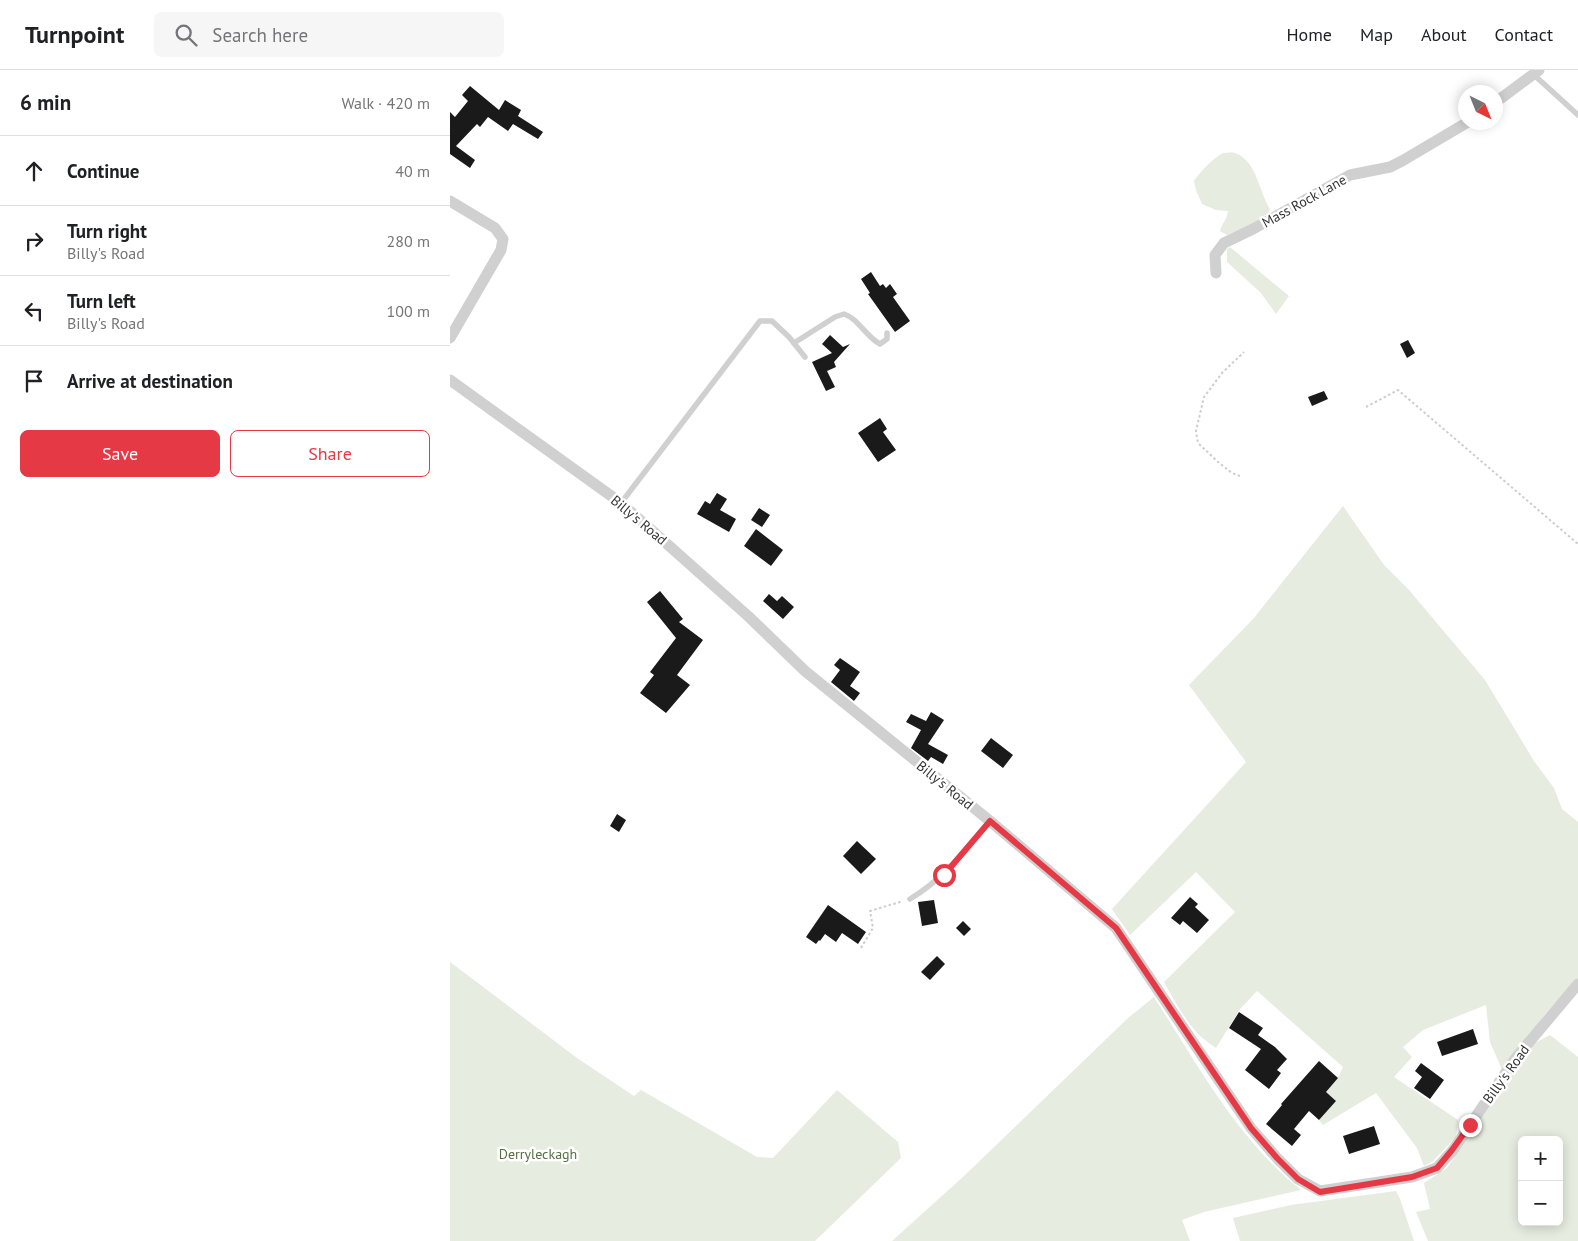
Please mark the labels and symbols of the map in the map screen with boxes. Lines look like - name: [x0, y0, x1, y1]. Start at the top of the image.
- north arrow: [1458, 85, 1503, 130]
- street label: Mass Rock Lane: [1259, 170, 1349, 232]
- street label: Billy's Road: [607, 491, 671, 549]
- street label: Billy's Road: [913, 757, 977, 813]
- route start: [933, 864, 956, 887]
- street label: Billy's Road: [1479, 1041, 1533, 1107]
- route end: [1459, 1114, 1482, 1137]
- park label: Derryleckagh: [499, 1145, 577, 1163]

